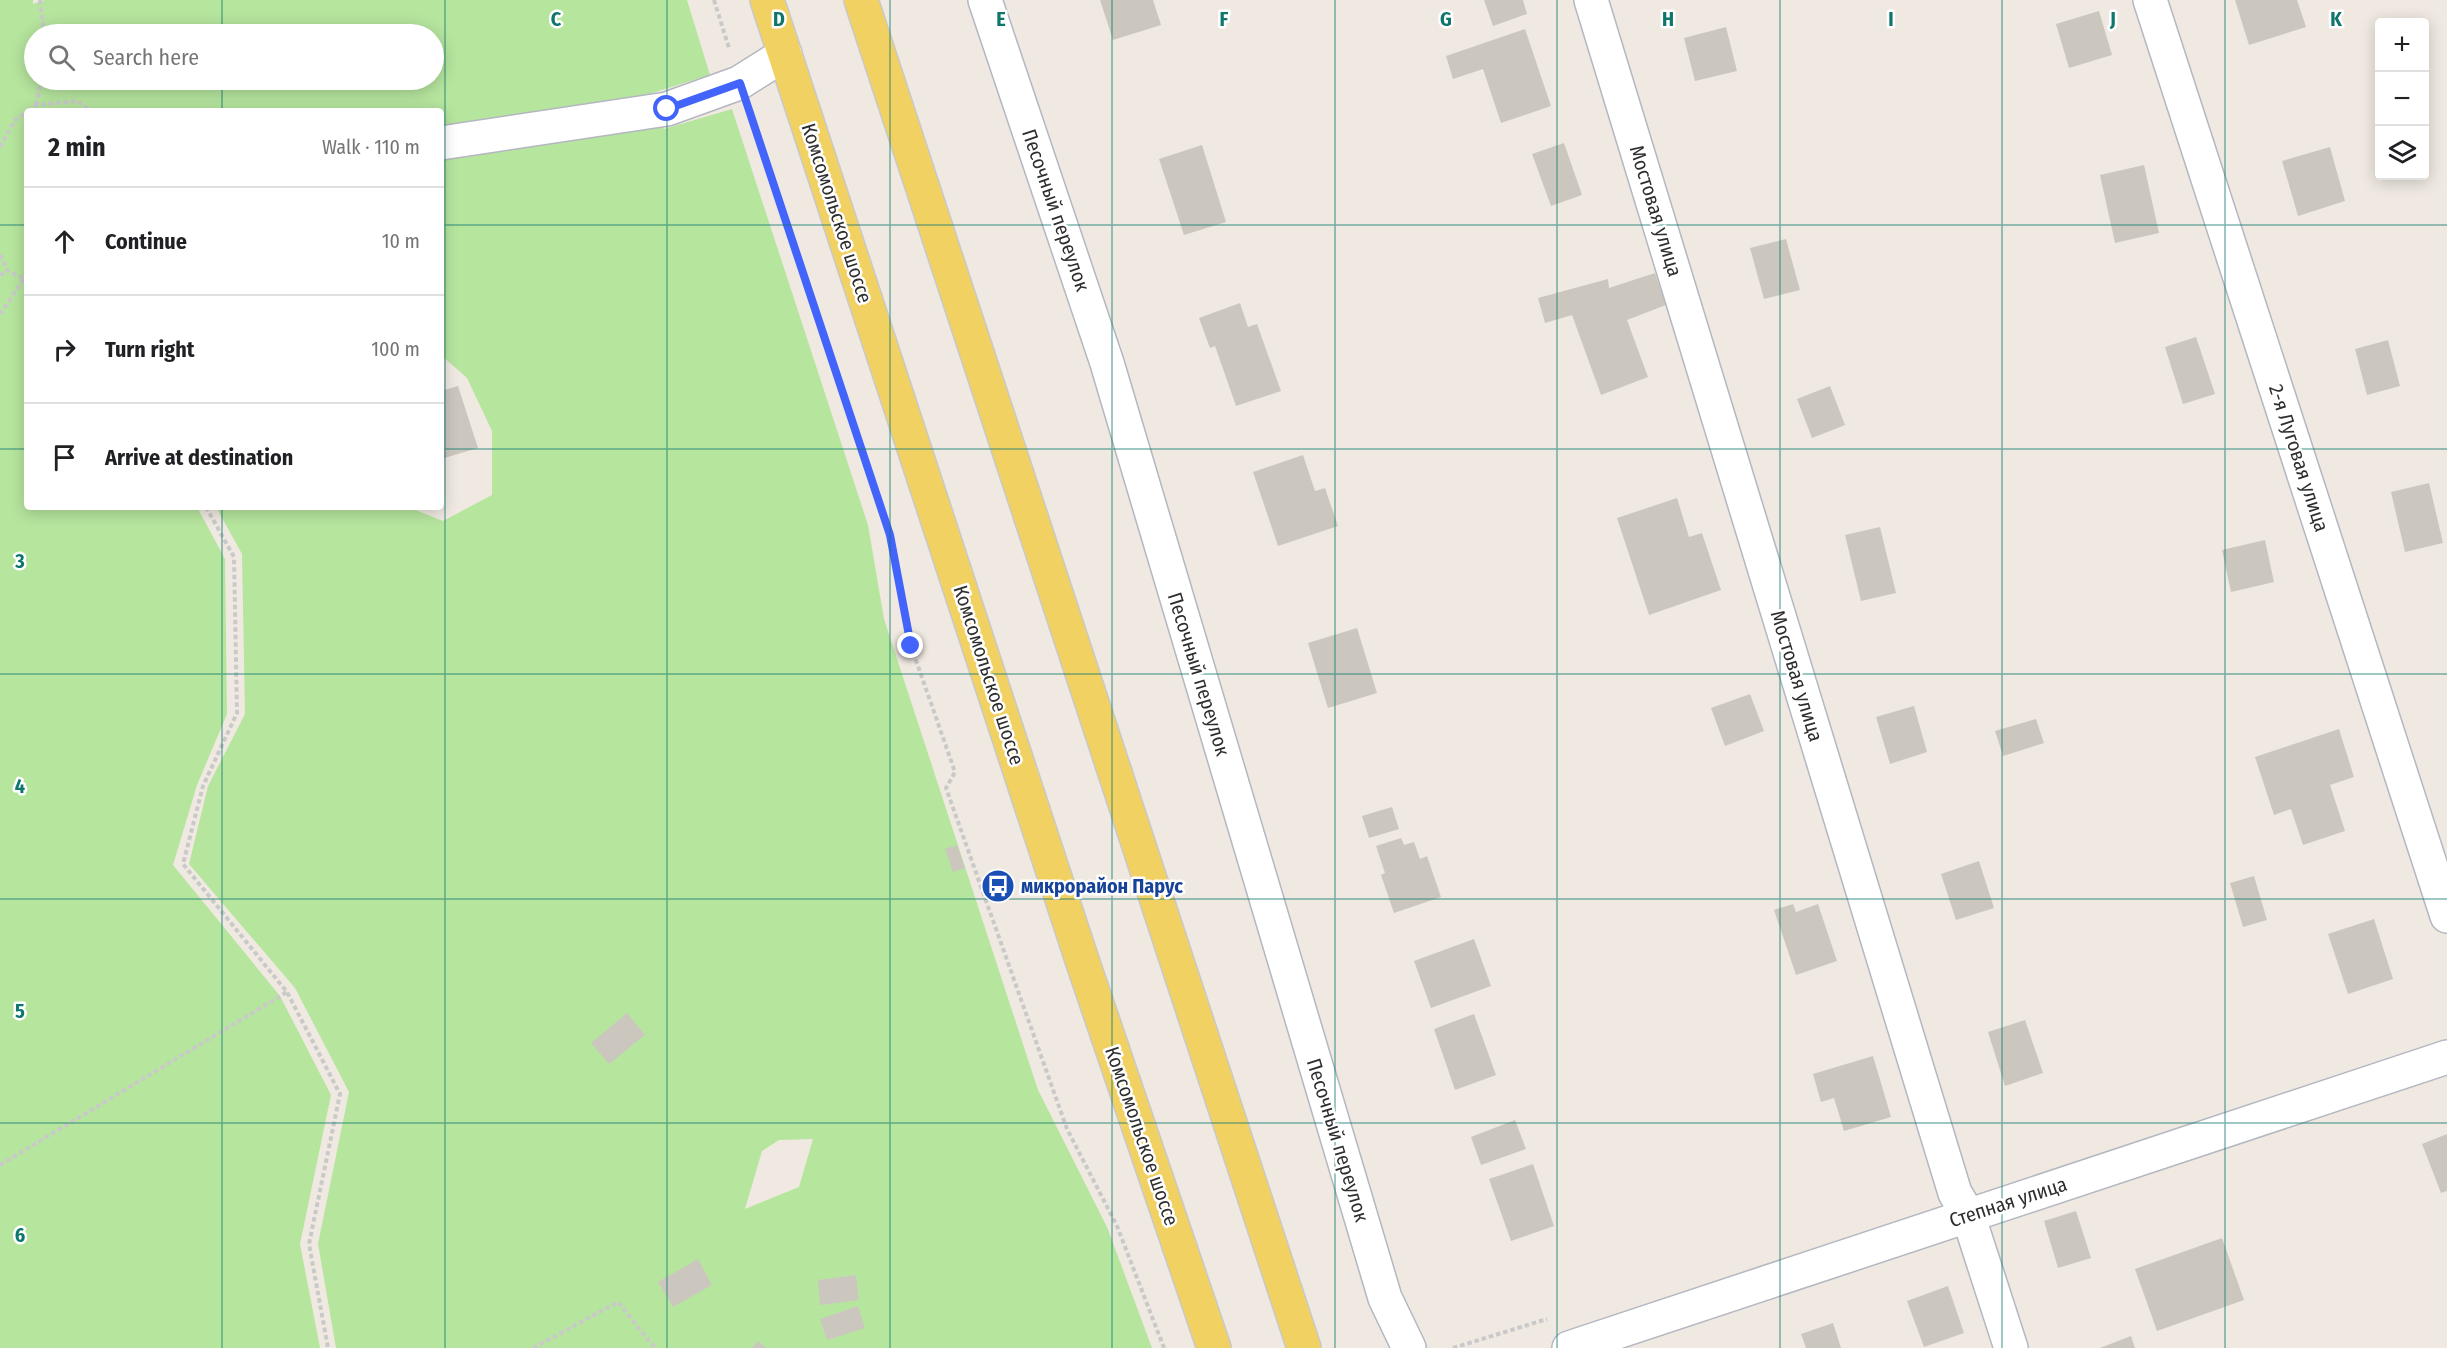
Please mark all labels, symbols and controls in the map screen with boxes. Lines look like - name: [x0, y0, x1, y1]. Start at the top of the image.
- text: C: [551, 7, 562, 31]
- text: D: [773, 7, 785, 31]
- text: E: [996, 7, 1006, 31]
- text: F: [1220, 7, 1229, 31]
- text: G: [1440, 7, 1452, 31]
- text: H: [1662, 7, 1674, 31]
- text: I: [1888, 7, 1894, 31]
- text: J: [2109, 7, 2116, 31]
- text: K: [2330, 7, 2342, 31]
- map controls: [2375, 18, 2429, 180]
- button: +: [2375, 18, 2429, 72]
- search box: [24, 24, 444, 90]
- icon: search: [45, 41, 78, 74]
- text: Search here: [93, 44, 199, 71]
- button: −: [2375, 72, 2429, 126]
- route start: [653, 95, 679, 121]
- street label: Комсомольское шоссе: [797, 120, 877, 306]
- street label: Песочный переулок: [1017, 126, 1095, 295]
- button: layers: [2375, 126, 2429, 180]
- text: 2 min: [48, 132, 106, 163]
- text: Walk · 110 m: [322, 135, 420, 159]
- street label: Мостовая улица: [1625, 143, 1687, 279]
- icon: ahead: [48, 225, 81, 258]
- text: Continue: [105, 228, 187, 255]
- text: 10 m: [382, 229, 420, 253]
- icon: right: [48, 333, 81, 366]
- text: Turn right: [105, 336, 194, 363]
- text: 100 m: [371, 337, 420, 361]
- street label: 2-я Луговая улица: [2264, 381, 2334, 535]
- icon: arrive: [48, 441, 81, 474]
- text: Arrive at destination: [105, 444, 293, 471]
- text: 3: [14, 549, 25, 573]
- street label: Комсомольское шоссе: [949, 582, 1029, 768]
- street label: Песочный переулок: [1163, 589, 1235, 759]
- street label: Мостовая улица: [1766, 608, 1828, 744]
- route end: [897, 632, 923, 658]
- text: 4: [15, 774, 25, 798]
- bus stop icon: микрорайон Парус: [980, 868, 1016, 904]
- place label: микрорайон Парус: [1021, 874, 1183, 898]
- text: 5: [15, 999, 25, 1023]
- street label: Комсомольское шоссе: [1100, 1043, 1184, 1229]
- street label: Песочный переулок: [1302, 1055, 1374, 1225]
- street label: Степная улица: [1946, 1172, 2070, 1232]
- text: 6: [15, 1223, 25, 1247]

